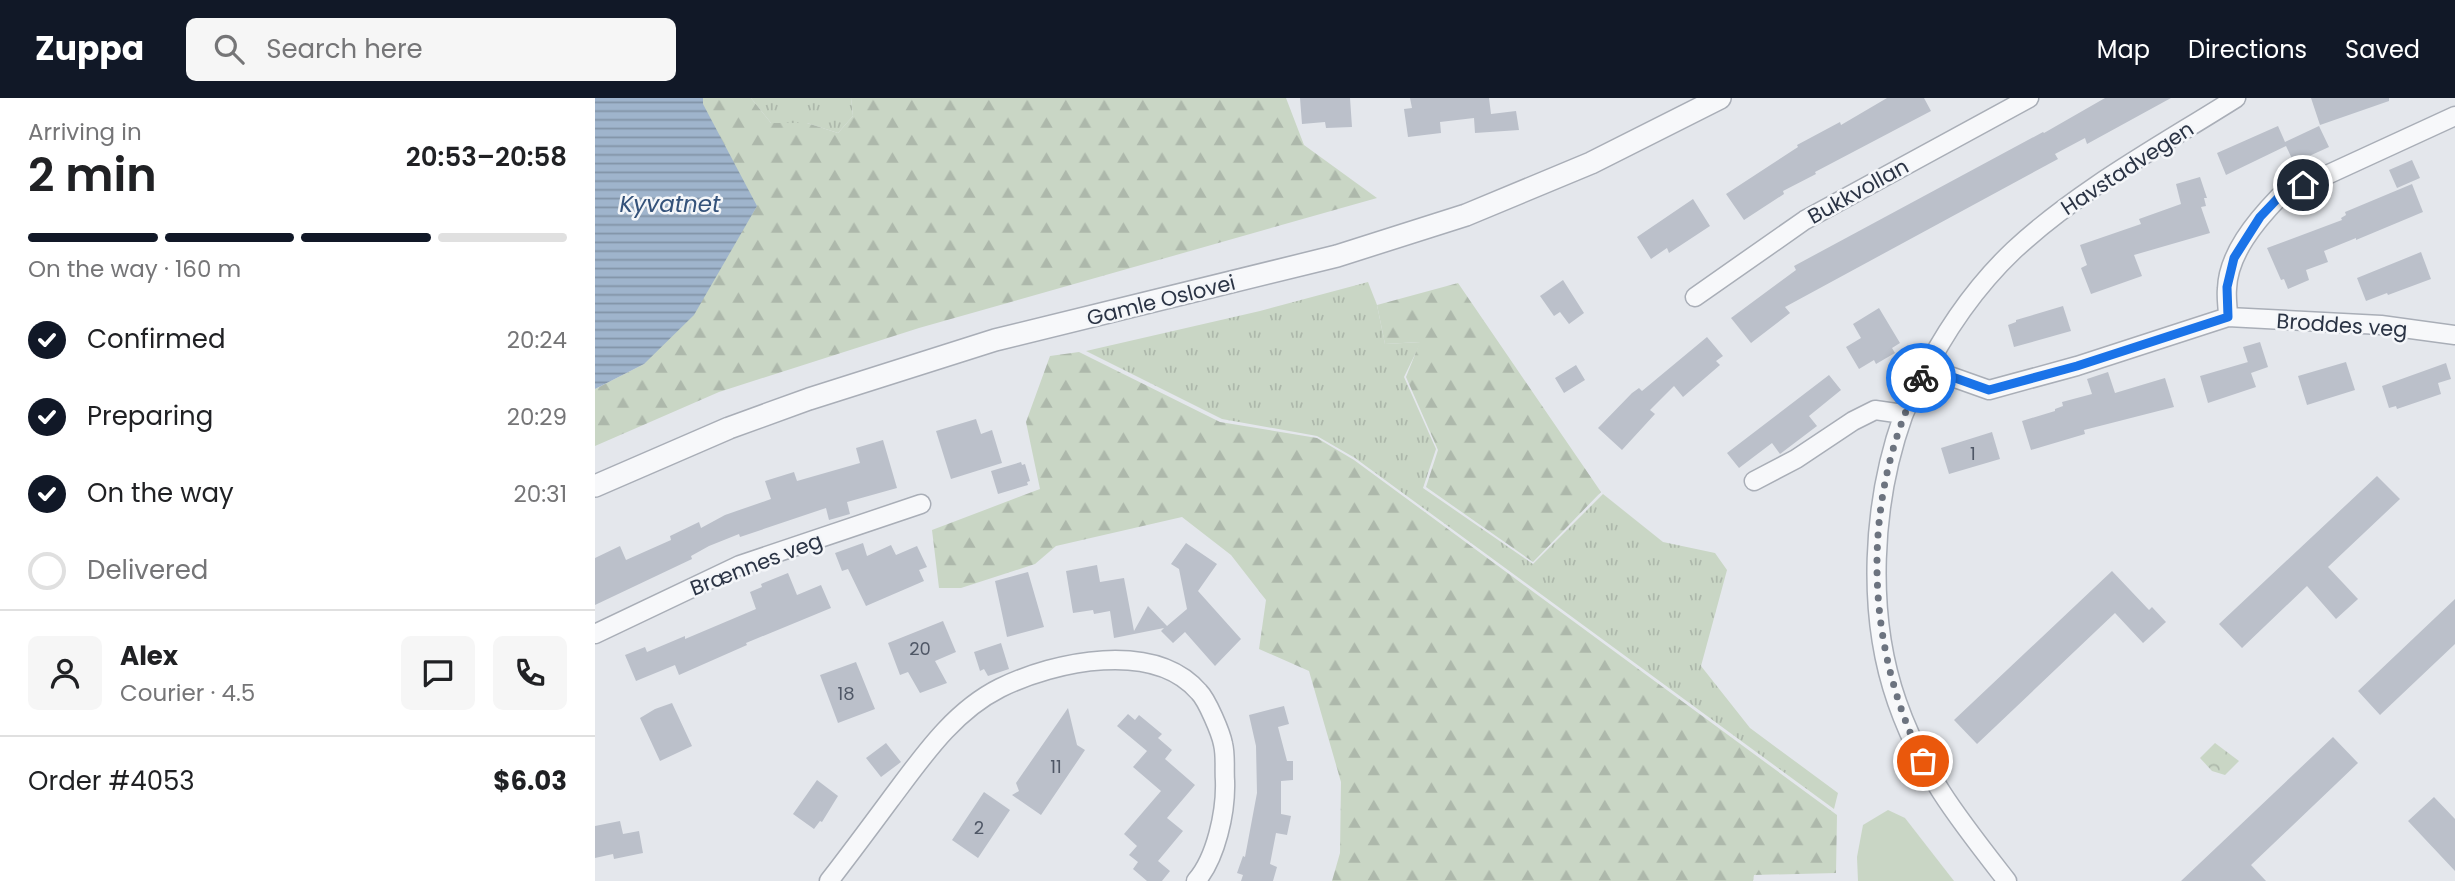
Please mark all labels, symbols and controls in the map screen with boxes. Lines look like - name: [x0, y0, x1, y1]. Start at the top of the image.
- search box: [186, 18, 676, 81]
- text: Zuppa: [35, 25, 144, 72]
- icon: search: [210, 30, 248, 68]
- text: Search here: [266, 31, 423, 67]
- text: Map: [2097, 33, 2150, 66]
- text: Directions: [2188, 33, 2307, 66]
- text: Saved: [2345, 33, 2420, 66]
- street label: Havstadvegen: [2055, 114, 2199, 222]
- text: Arriving in: [28, 116, 142, 148]
- text: 20:53–20:58: [406, 139, 567, 175]
- text: 2 min: [28, 143, 157, 207]
- street label: Bukkvollan: [1802, 151, 1914, 231]
- pin: [2273, 155, 2333, 215]
- icon: home: [2284, 166, 2322, 204]
- water label: Kyvatnet: [620, 188, 721, 220]
- text: On the way · 160 m: [28, 253, 241, 285]
- street label: Gamle Oslovei: [1084, 268, 1238, 332]
- street label: Broddes veg: [2276, 306, 2408, 344]
- icon: check: [28, 321, 66, 359]
- text: Confirmed: [87, 321, 225, 357]
- text: 20:24: [507, 324, 567, 356]
- courier: [1886, 343, 1956, 413]
- icon: bike: [1902, 359, 1940, 397]
- icon: check: [28, 398, 66, 436]
- text: Preparing: [87, 398, 213, 434]
- text: 20:29: [507, 401, 567, 433]
- house number: 1: [1970, 441, 1976, 466]
- icon: check: [28, 475, 66, 513]
- text: On the way: [87, 475, 234, 511]
- text: 20:31: [514, 478, 567, 510]
- street label: Brænnes veg: [686, 526, 826, 602]
- text: Delivered: [87, 552, 208, 588]
- button: person: [28, 636, 102, 710]
- button: chat: [401, 636, 475, 710]
- button: phone: [493, 636, 567, 710]
- house number: 20: [909, 636, 931, 661]
- text: Alex: [120, 638, 178, 674]
- text: Courier · 4.5: [120, 677, 255, 709]
- house number: 18: [837, 681, 855, 706]
- pin: [1893, 731, 1953, 791]
- icon: bag: [1904, 742, 1942, 780]
- house number: 11: [1050, 754, 1062, 779]
- text: Order #4053: [28, 763, 195, 799]
- text: $6.03: [493, 763, 567, 799]
- house number: 2: [974, 815, 984, 840]

